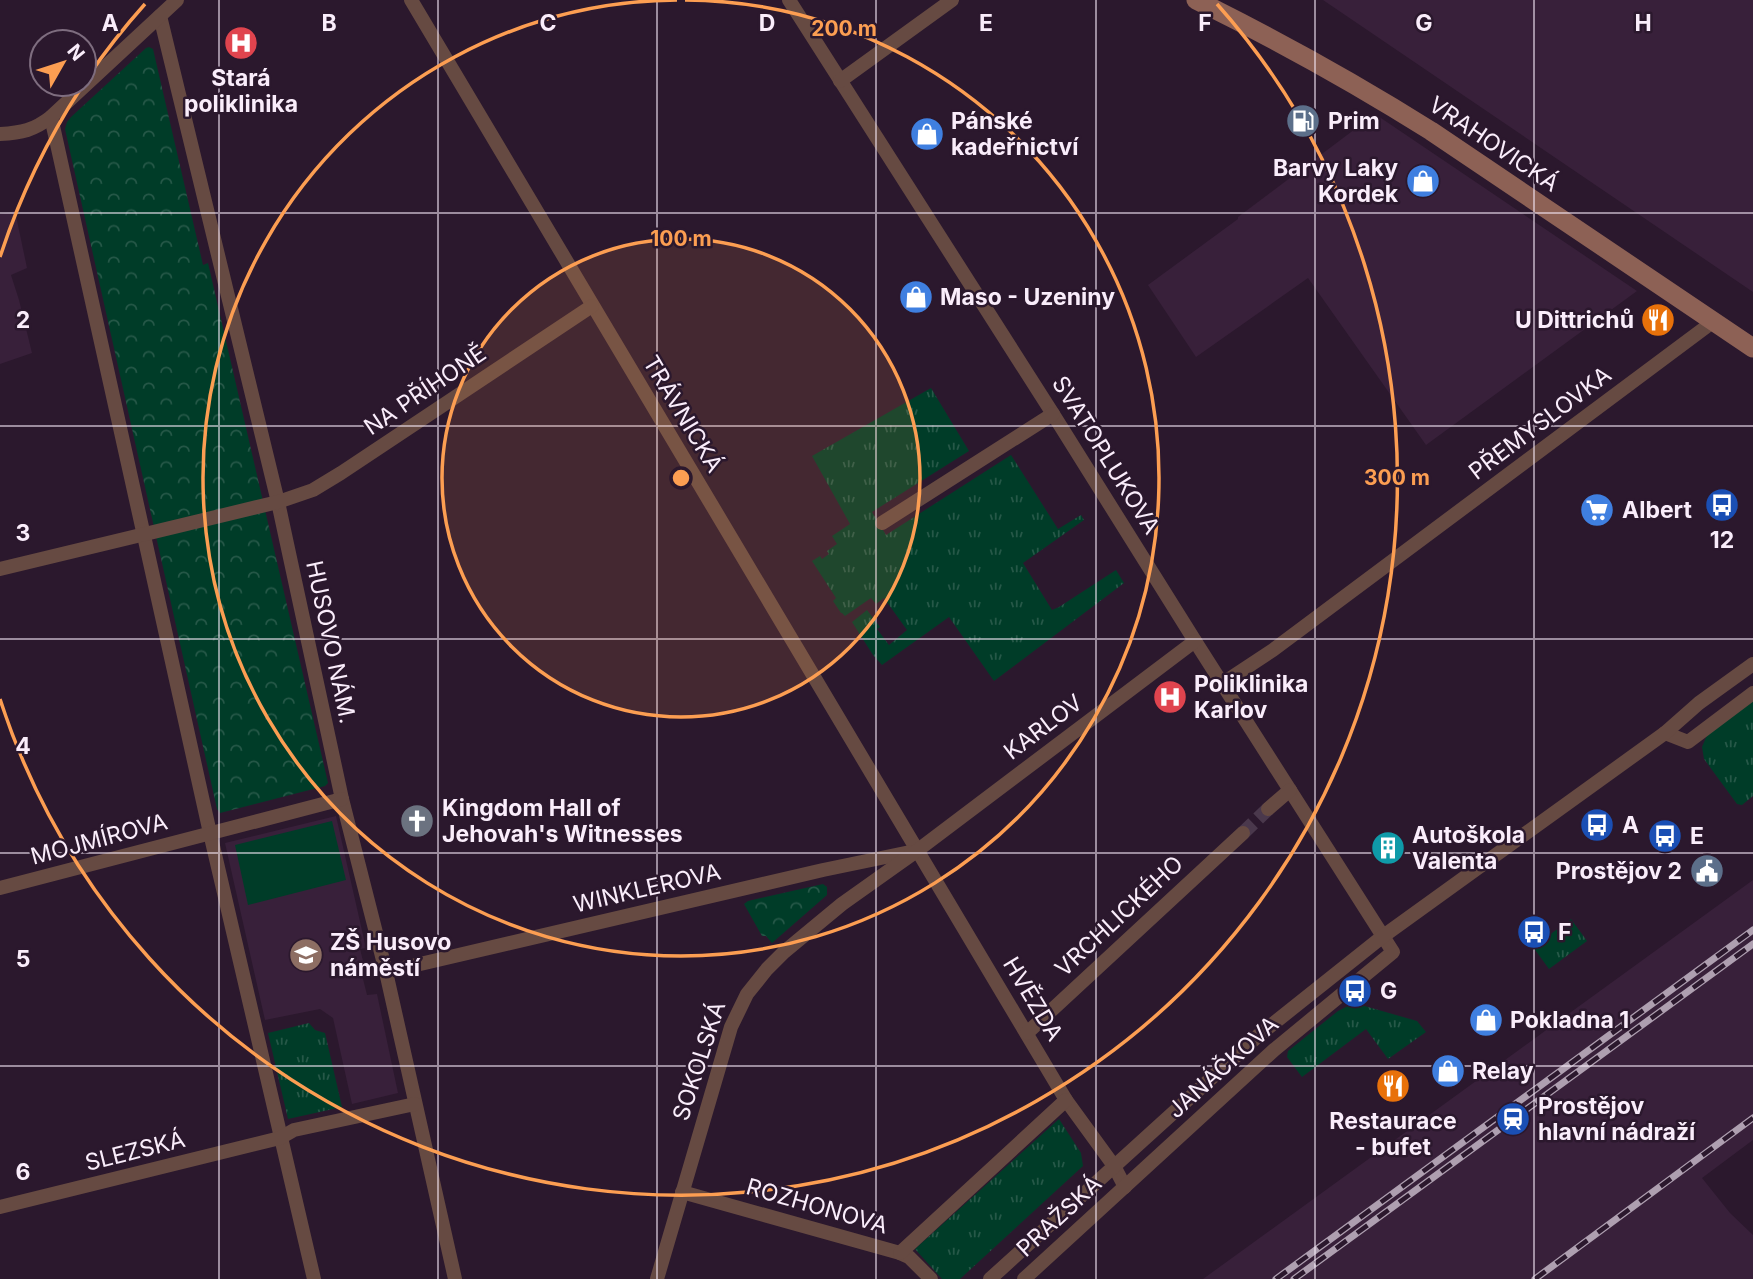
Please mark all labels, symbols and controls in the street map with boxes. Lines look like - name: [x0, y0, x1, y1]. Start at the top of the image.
- text: A: [101, 9, 119, 37]
- text: B: [321, 9, 337, 37]
- text: C: [539, 9, 557, 37]
- text: D: [759, 9, 775, 37]
- text: E: [979, 9, 993, 37]
- text: F: [1198, 9, 1212, 37]
- text: G: [1415, 9, 1433, 37]
- text: H: [1634, 9, 1652, 37]
- text: 200 m: [811, 16, 877, 41]
- hospital icon: Stará poliklinika: [222, 24, 260, 62]
- north arrow: [28, 28, 98, 98]
- text: N: [62, 40, 89, 65]
- place label: Stará poliklinika: [184, 64, 298, 118]
- street label: VRAHOVICKÁ: [1424, 90, 1564, 198]
- fuel station icon: Prim: [1284, 102, 1322, 140]
- place label: Pánské kadeřnictví: [951, 107, 1079, 161]
- place label: Prim: [1328, 107, 1380, 135]
- shop icon: Pánské kadeřnictví: [908, 115, 946, 153]
- place label: Barvy Laky Kordek: [1273, 154, 1399, 208]
- shop icon: Barvy Laky Kordek: [1404, 162, 1442, 200]
- text: 100 m: [650, 226, 712, 251]
- shop icon: Maso - Uzeniny: [897, 278, 935, 316]
- place label: Maso - Uzeniny: [940, 283, 1115, 311]
- restaurant icon: U Dittrichů: [1639, 301, 1677, 339]
- text: 2: [16, 306, 30, 334]
- place label: U Dittrichů: [1515, 306, 1634, 334]
- street label: NA PŘÍHONĚ: [359, 339, 491, 441]
- street label: TRÁVNICKÁ: [637, 350, 729, 478]
- street label: PŘEMYSLOVKA: [1463, 360, 1617, 486]
- street label: SVATOPLUKOVA: [1046, 371, 1166, 539]
- text: 300 m: [1364, 465, 1430, 490]
- centre of rings: [669, 466, 693, 490]
- bus stop icon: 12: [1703, 486, 1741, 524]
- supermarket icon: Albert: [1578, 491, 1616, 529]
- place label: Albert: [1622, 496, 1692, 524]
- text: 3: [16, 519, 30, 547]
- place label: 12: [1710, 526, 1734, 554]
- street label: HUSOVO NÁM.: [300, 558, 362, 726]
- place label: Poliklinika Karlov: [1194, 670, 1308, 724]
- hospital icon: Poliklinika Karlov: [1151, 678, 1189, 716]
- street label: KARLOV: [998, 688, 1088, 766]
- text: 4: [15, 732, 31, 760]
- place label: Kingdom Hall of Jehovah's Witnesses: [442, 794, 683, 848]
- church icon: Kingdom Hall of Jehovah's Witnesses: [398, 802, 436, 840]
- bus stop icon: A: [1578, 806, 1616, 844]
- street label: MOJMÍROVA: [28, 807, 170, 871]
- place label: A: [1622, 811, 1639, 839]
- bus stop icon: E: [1646, 817, 1684, 855]
- place label: Autoškola Valenta: [1412, 821, 1525, 875]
- place label: E: [1690, 822, 1704, 850]
- building icon: Autoškola Valenta: [1369, 829, 1407, 867]
- street label: VRCHLICKÉHO: [1049, 850, 1189, 982]
- public building icon: Prostějov 2: [1688, 852, 1726, 890]
- street label: WINKLEROVA: [571, 857, 723, 919]
- place label: Prostějov 2: [1556, 857, 1682, 885]
- bus stop icon: F: [1515, 913, 1553, 951]
- place label: F: [1558, 918, 1572, 946]
- place label: ZŠ Husovo náměstí: [330, 928, 451, 982]
- school or university icon: ZŠ Husovo náměstí: [287, 936, 325, 974]
- text: 5: [16, 945, 30, 973]
- street label: HVĚZDA: [997, 952, 1069, 1046]
- bus stop icon: G: [1336, 972, 1374, 1010]
- place label: G: [1380, 977, 1397, 1005]
- street label: SOKOLSKÁ: [667, 998, 731, 1124]
- shop icon: Pokladna 1: [1467, 1001, 1505, 1039]
- place label: Pokladna 1: [1510, 1006, 1629, 1034]
- street label: JANÁČKOVA: [1162, 1010, 1284, 1124]
- shop icon: Relay: [1429, 1052, 1467, 1090]
- place label: Relay: [1472, 1057, 1534, 1085]
- restaurant icon: Restaurace - bufet: [1374, 1067, 1412, 1105]
- place label: Prostějov hlavní nádraží: [1538, 1092, 1696, 1146]
- station icon: Prostějov hlavní nádraží: [1494, 1100, 1532, 1138]
- place label: Restaurace - bufet: [1329, 1107, 1457, 1161]
- street label: SLEZSKÁ: [82, 1125, 188, 1177]
- text: 6: [16, 1158, 30, 1186]
- street label: PRAŽSKÁ: [1011, 1170, 1107, 1262]
- street label: ROZHONOVA: [743, 1172, 891, 1240]

